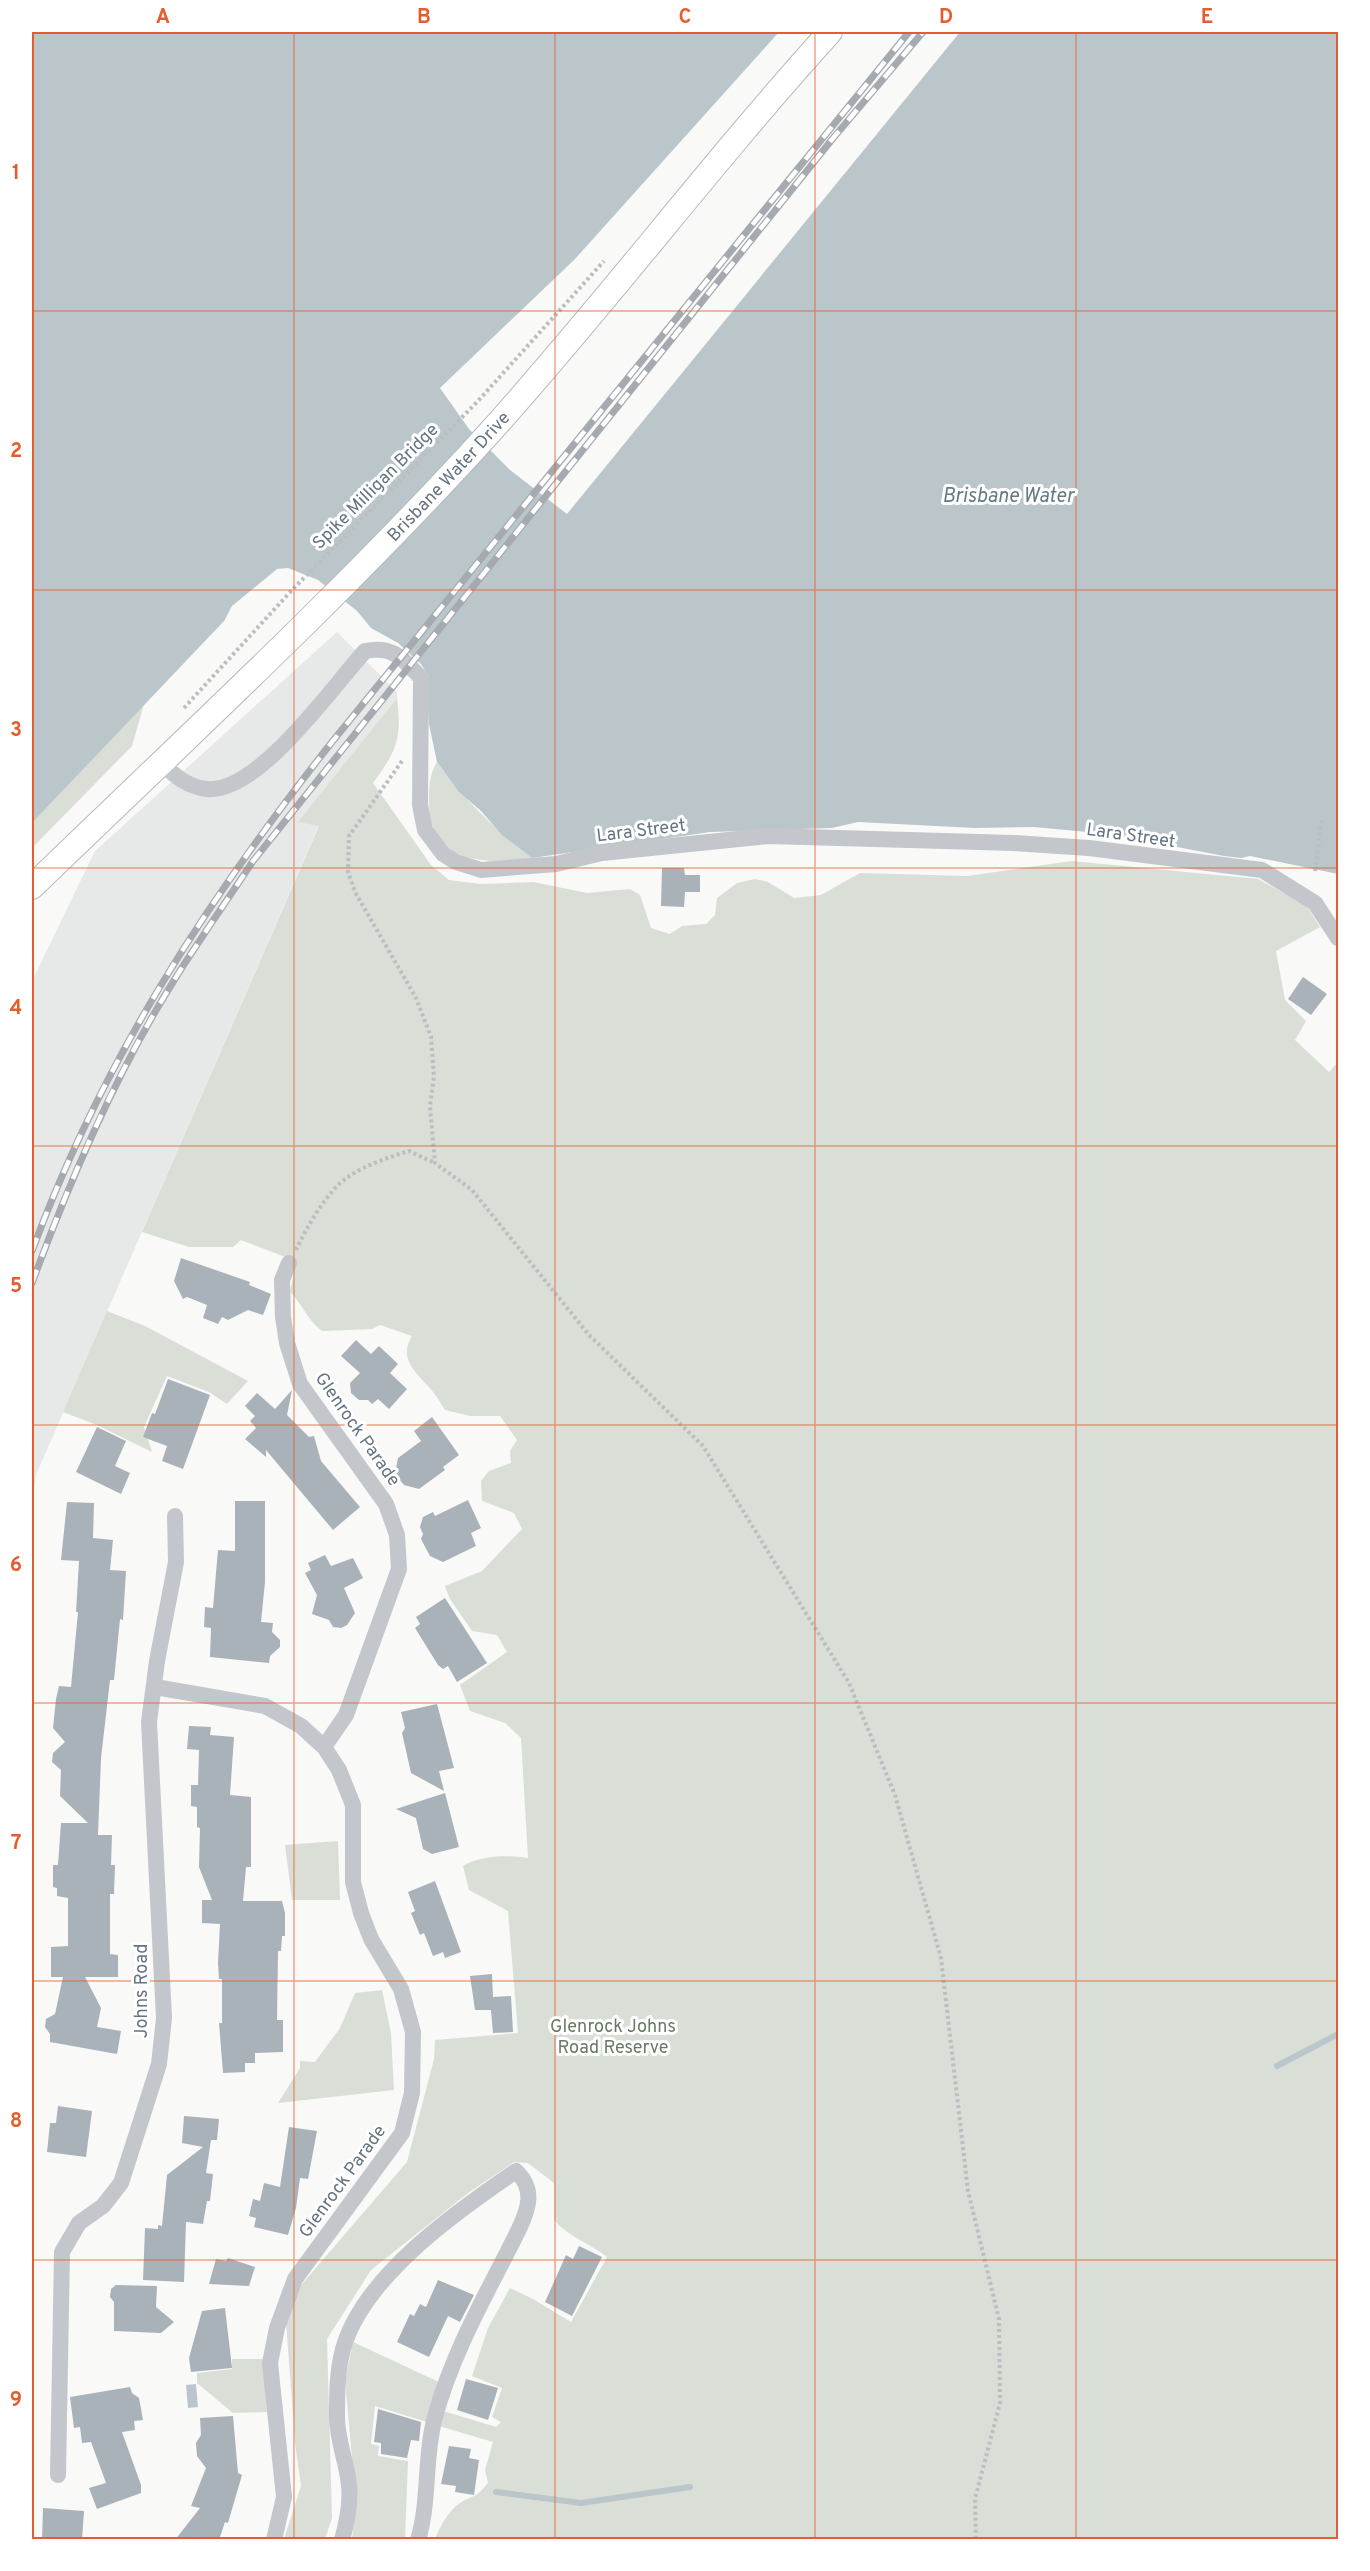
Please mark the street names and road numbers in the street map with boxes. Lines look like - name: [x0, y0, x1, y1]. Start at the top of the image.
- street label: Brisbane Water Drive: [383, 407, 516, 547]
- street label: Spike Milligan Bridge: [308, 419, 444, 555]
- street label: Lara Street: [595, 815, 687, 848]
- street label: Lara Street: [1085, 819, 1177, 854]
- street label: Glenrock Parade: [309, 1368, 405, 1491]
- street label: Johns Road: [131, 1944, 154, 2038]
- street label: Glenrock Parade: [295, 2121, 392, 2243]

